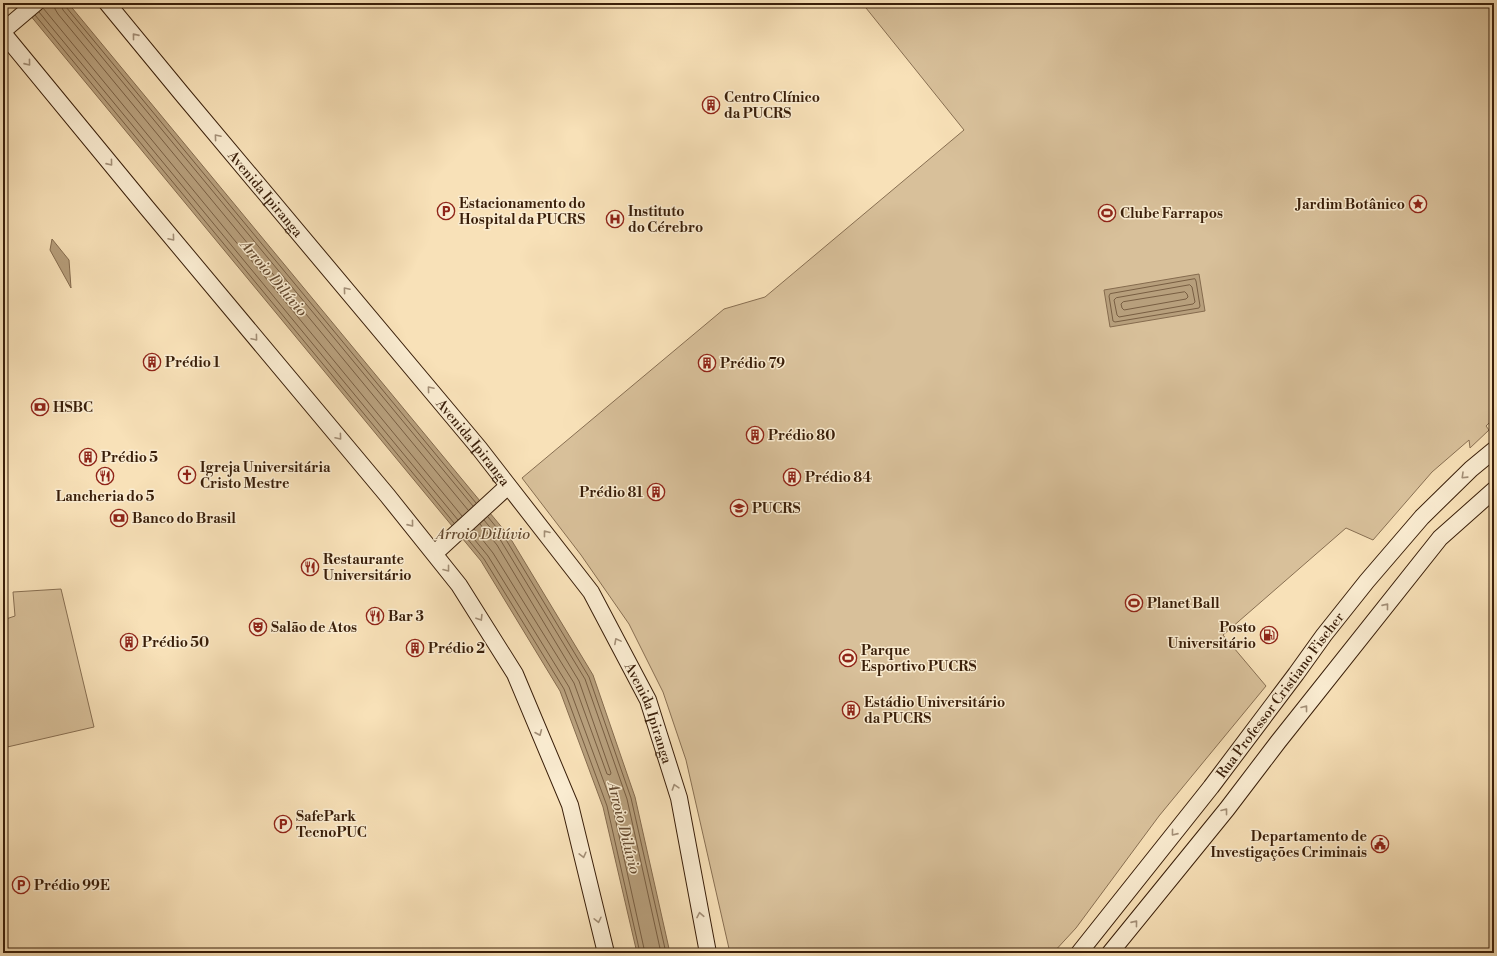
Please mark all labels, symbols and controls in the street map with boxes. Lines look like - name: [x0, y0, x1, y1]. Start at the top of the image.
- one-way arrow: [132, 34, 139, 41]
- one-way arrow: [23, 58, 30, 65]
- place label: Centro Clínico da PUCRS: [724, 89, 820, 123]
- building icon: Centro Clínico da PUCRS: [701, 95, 721, 115]
- one-way arrow: [215, 134, 222, 141]
- street label: Avenida Ipiranga: [223, 147, 307, 242]
- one-way arrow: [106, 159, 113, 166]
- place icon: Jardim Botânico: [1408, 194, 1428, 214]
- place label: Estacionamento do Hospital da PUCRS: [459, 195, 586, 229]
- place label: Jardim Botânico: [1295, 196, 1405, 214]
- parking icon: Estacionamento do Hospital da PUCRS: [436, 201, 456, 221]
- place label: Instituto do Cérebro: [628, 203, 703, 237]
- sports icon: Clube Farrapos: [1097, 203, 1117, 223]
- place label: Clube Farrapos: [1120, 205, 1223, 223]
- hospital icon: Instituto do Cérebro: [605, 209, 625, 229]
- one-way arrow: [167, 233, 174, 241]
- water label: Arroio Dilúvio: [235, 235, 311, 321]
- one-way arrow: [344, 287, 351, 294]
- one-way arrow: [251, 333, 258, 340]
- building icon: Prédio 1: [142, 352, 162, 372]
- building icon: Prédio 79: [697, 353, 717, 373]
- place label: Prédio 1: [165, 354, 220, 372]
- place label: Prédio 79: [720, 355, 785, 373]
- one-way arrow: [427, 387, 434, 394]
- street label: Avenida Ipiranga: [431, 395, 514, 491]
- bank icon: HSBC: [30, 397, 50, 417]
- place label: HSBC: [53, 399, 93, 417]
- building icon: Prédio 80: [745, 425, 765, 445]
- place label: Prédio 80: [768, 427, 835, 445]
- one-way arrow: [334, 433, 341, 440]
- building icon: Prédio 5: [78, 447, 98, 467]
- place label: Prédio 5: [101, 449, 158, 467]
- place label: Igreja Universitária Cristo Mestre: [200, 459, 331, 493]
- church icon: Igreja Universitária Cristo Mestre: [177, 465, 197, 485]
- restaurant icon: Lancheria do 5: [95, 466, 115, 486]
- building icon: Prédio 84: [782, 467, 802, 487]
- place label: Prédio 84: [805, 469, 872, 487]
- one-way arrow: [1462, 471, 1469, 478]
- building icon: Prédio 81: [646, 482, 666, 502]
- place label: Prédio 81: [579, 484, 643, 502]
- place label: Lancheria do 5: [56, 488, 155, 506]
- school or university icon: PUCRS: [729, 498, 749, 518]
- place label: PUCRS: [752, 500, 801, 518]
- bank icon: Banco do Brasil: [109, 508, 129, 528]
- place label: Banco do Brasil: [132, 510, 236, 528]
- one-way arrow: [406, 519, 413, 527]
- water label: Arroio Dilúvio: [434, 525, 530, 544]
- one-way arrow: [543, 530, 550, 537]
- place label: Restaurante Universitário: [323, 551, 412, 585]
- restaurant icon: Restaurante Universitário: [300, 557, 320, 577]
- one-way arrow: [442, 564, 449, 571]
- sports icon: Planet Ball: [1124, 593, 1144, 613]
- place label: Planet Ball: [1147, 595, 1220, 613]
- one-way arrow: [1381, 604, 1388, 611]
- restaurant icon: Bar 3: [365, 606, 385, 626]
- place label: Bar 3: [388, 608, 424, 626]
- street label: Rua Professor Cristiano Fischer: [1213, 609, 1349, 782]
- one-way arrow: [475, 614, 482, 621]
- theatre icon: Salão de Atos: [248, 617, 268, 637]
- place label: Salão de Atos: [271, 619, 357, 637]
- place label: Posto Universitário: [1167, 619, 1256, 653]
- fuel station icon: Posto Universitário: [1259, 625, 1279, 645]
- building icon: Prédio 50: [119, 632, 139, 652]
- place label: Prédio 50: [142, 634, 209, 652]
- building icon: Prédio 2: [405, 638, 425, 658]
- one-way arrow: [614, 638, 621, 645]
- place label: Prédio 2: [428, 640, 485, 658]
- place label: Parque Esportivo PUCRS: [861, 642, 977, 676]
- sports icon: Parque Esportivo PUCRS: [838, 648, 858, 668]
- street label: Avenida Ipiranga: [619, 659, 676, 767]
- place label: Estádio Universitário da PUCRS: [864, 694, 1005, 728]
- building icon: Estádio Universitário da PUCRS: [841, 700, 861, 720]
- one-way arrow: [1300, 705, 1307, 712]
- one-way arrow: [535, 729, 543, 736]
- water label: Arroio Dilúvio: [602, 778, 644, 876]
- one-way arrow: [671, 784, 680, 791]
- place label: SafePark TecnoPUC: [296, 808, 367, 842]
- one-way arrow: [1221, 808, 1228, 815]
- parking icon: SafePark TecnoPUC: [273, 814, 293, 834]
- place label: Departamento de Investigações Criminais: [1211, 828, 1367, 862]
- one-way arrow: [1172, 829, 1179, 836]
- public building icon: Departamento de Investigações Criminais: [1370, 834, 1390, 854]
- one-way arrow: [578, 852, 586, 858]
- parking icon: Prédio 99E: [11, 875, 31, 895]
- place label: Prédio 99E: [34, 877, 110, 895]
- one-way arrow: [697, 912, 705, 918]
- one-way arrow: [594, 917, 602, 923]
- one-way arrow: [1130, 920, 1137, 927]

